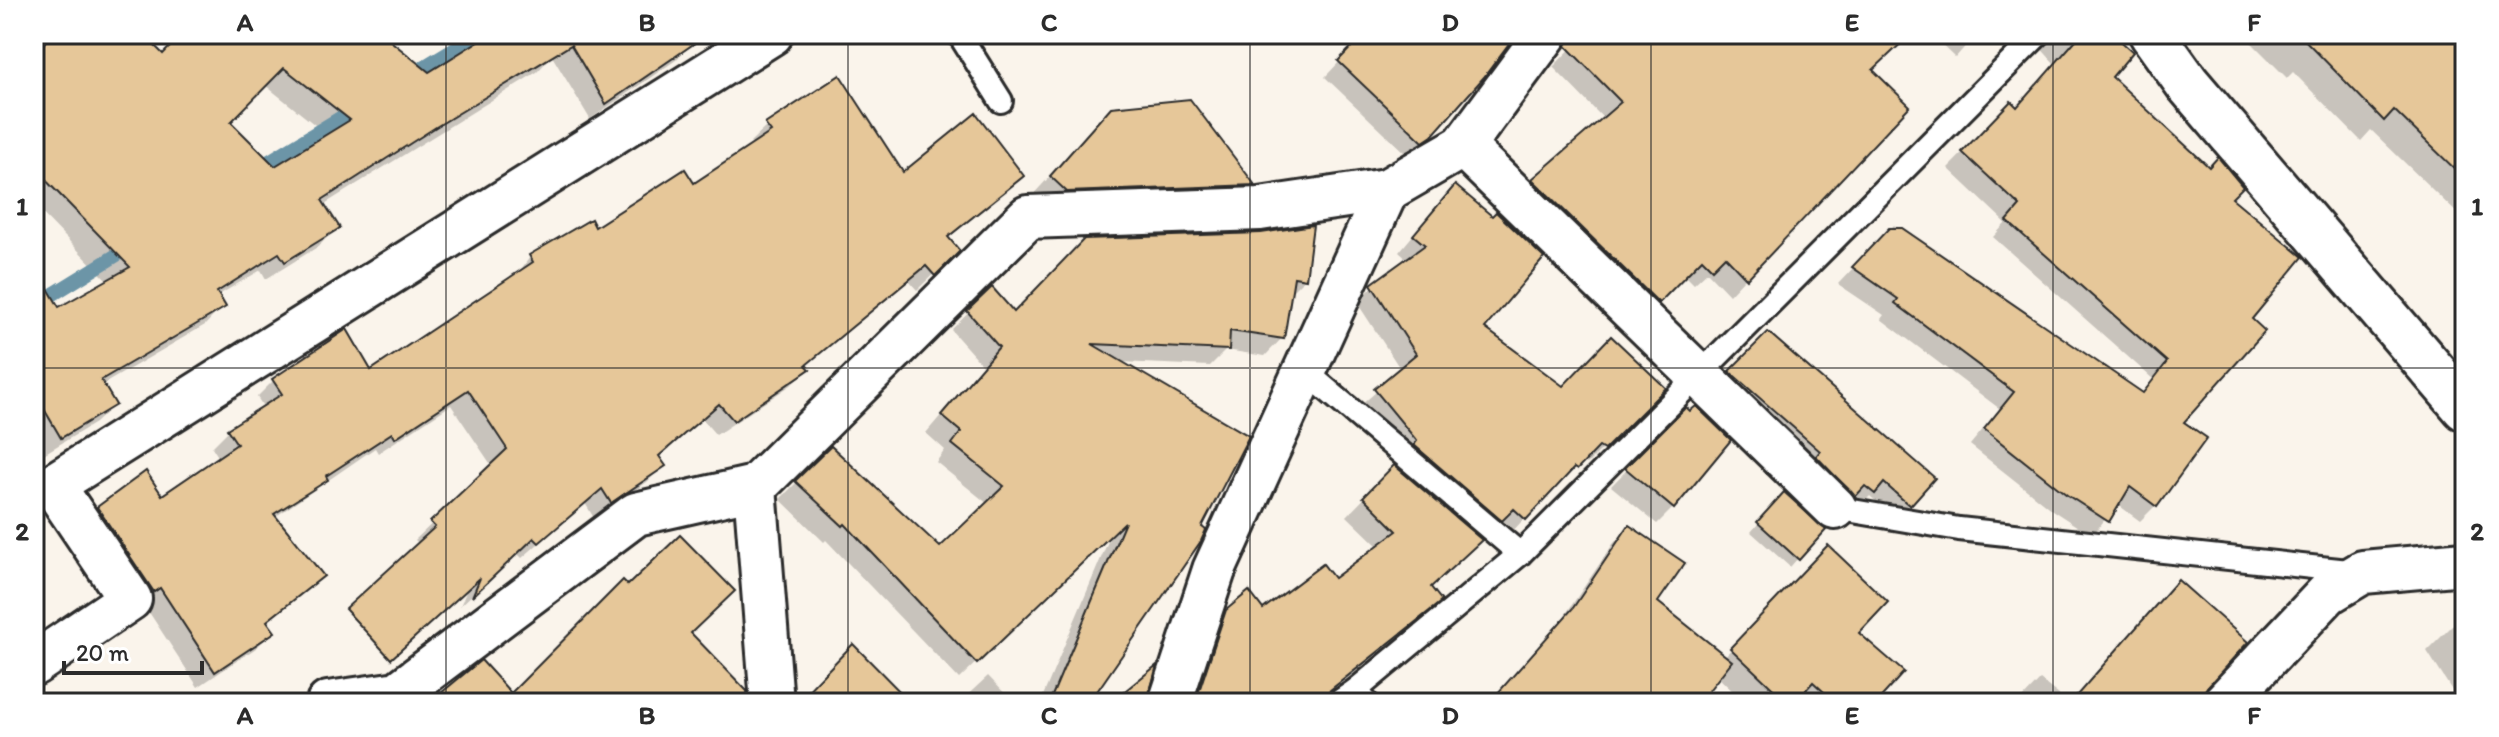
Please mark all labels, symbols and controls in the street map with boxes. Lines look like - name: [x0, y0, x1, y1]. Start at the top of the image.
- text: A: [236, 6, 254, 38]
- text: B: [639, 6, 656, 38]
- text: C: [1041, 6, 1058, 38]
- text: D: [1441, 6, 1459, 38]
- text: E: [1845, 6, 1859, 38]
- text: F: [2247, 6, 2261, 38]
- text: 1: [16, 190, 28, 222]
- text: 1: [2471, 190, 2483, 222]
- text: 2: [15, 515, 29, 547]
- text: 2: [2470, 515, 2484, 547]
- scale bar: [64, 625, 202, 675]
- text: 20 m: [76, 638, 129, 667]
- text: A: [236, 699, 254, 731]
- text: B: [639, 699, 656, 731]
- text: C: [1041, 699, 1058, 731]
- text: D: [1441, 699, 1459, 731]
- text: E: [1845, 699, 1859, 731]
- text: F: [2247, 699, 2261, 731]

